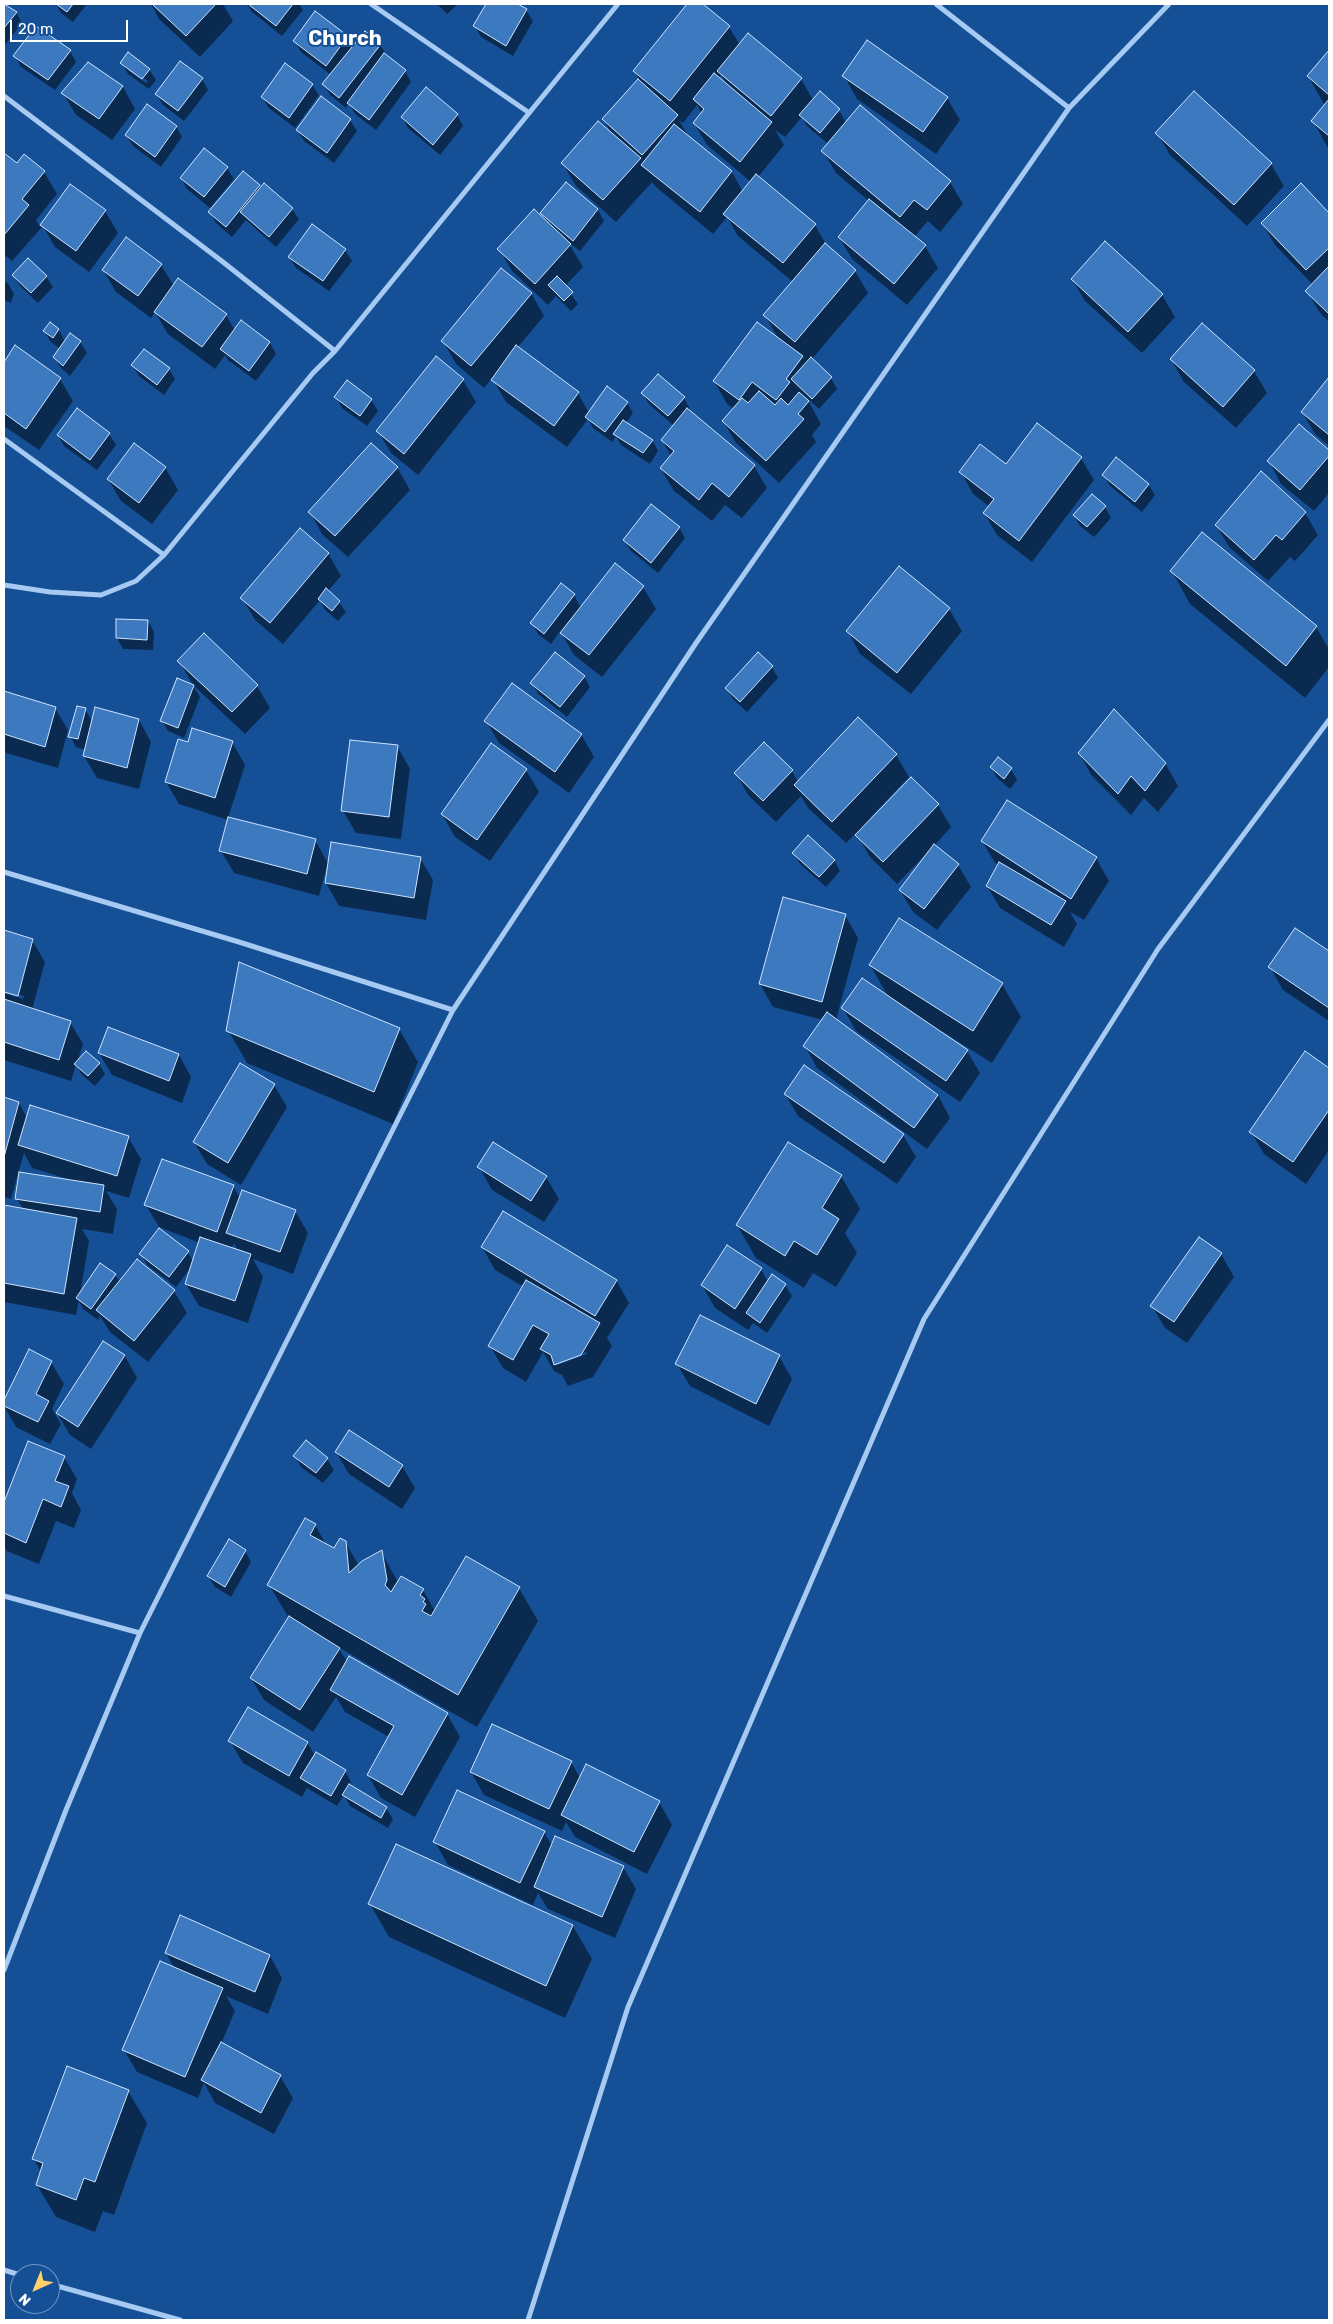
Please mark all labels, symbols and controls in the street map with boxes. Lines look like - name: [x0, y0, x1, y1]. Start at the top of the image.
- scale bar: [12, 10, 130, 42]
- text: 20 m: [18, 20, 53, 38]
- district label: Church: [308, 27, 382, 51]
- north arrow: [10, 2264, 60, 2314]
- text: N: [15, 2290, 34, 2309]

